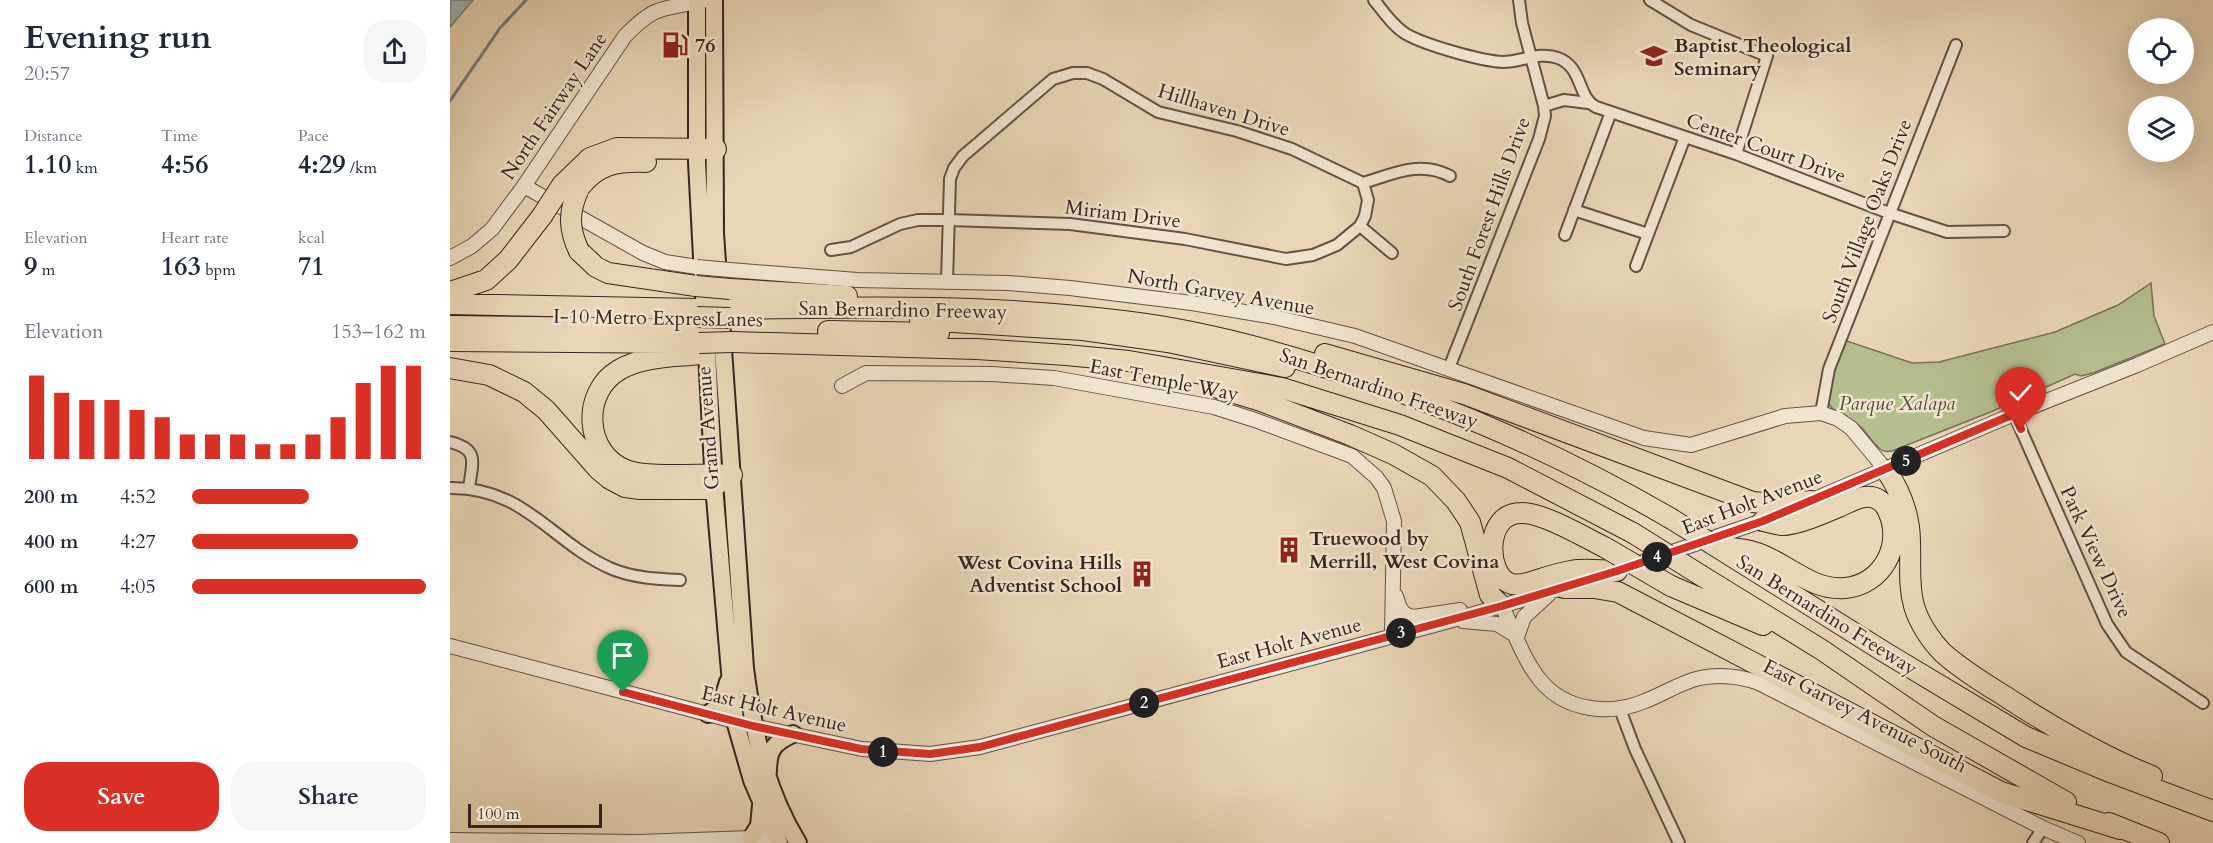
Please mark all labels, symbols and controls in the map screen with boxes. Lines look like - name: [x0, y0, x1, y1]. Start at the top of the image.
- text: Evening run: [24, 15, 212, 60]
- map controls: [2128, 18, 2194, 162]
- button: locate: [2128, 18, 2194, 84]
- button: share: [363, 20, 426, 83]
- street label: North Fairway Lane: [495, 27, 613, 185]
- fuel station icon: 76: [660, 30, 690, 60]
- place label: 76: [695, 32, 716, 59]
- place label: Baptist Theological Seminary: [1674, 32, 1852, 82]
- school or university icon: Baptist Theological Seminary: [1639, 41, 1669, 71]
- text: 20:57: [24, 60, 70, 87]
- street label: Hillhaven Drive: [1155, 77, 1293, 143]
- button: layers: [2128, 96, 2194, 162]
- street label: Center Court Drive: [1682, 107, 1850, 189]
- street label: South Forest Hills Drive: [1441, 113, 1537, 315]
- street label: South Village Oaks Drive: [1816, 115, 1918, 327]
- text: Distance: [24, 125, 82, 147]
- text: Time: [161, 125, 198, 147]
- text: Pace: [298, 125, 329, 147]
- text: 1.10: [24, 147, 72, 182]
- text: 4:56: [161, 147, 209, 182]
- text: 4:29: [298, 147, 346, 182]
- text: km: [72, 157, 98, 179]
- text: /km: [346, 157, 377, 179]
- street label: Miriam Drive: [1063, 193, 1183, 235]
- text: Elevation: [24, 227, 88, 249]
- text: Heart rate: [161, 227, 229, 249]
- text: kcal: [298, 227, 325, 249]
- text: 9: [24, 249, 37, 284]
- text: 163: [161, 249, 201, 284]
- text: 71: [298, 249, 325, 284]
- text: m: [37, 259, 55, 281]
- text: bpm: [201, 259, 236, 281]
- street label: North Garvey Avenue: [1125, 262, 1317, 322]
- street label: San Bernardino Freeway: [798, 295, 1008, 325]
- street label: I-10 Metro ExpressLanes: [553, 303, 763, 333]
- text: Elevation: [24, 318, 103, 345]
- text: 153–162 m: [331, 318, 426, 345]
- street label: San Bernardino Freeway: [1276, 341, 1482, 435]
- street label: East Temple Way: [1087, 352, 1241, 408]
- street label: Grand Avenue: [690, 365, 726, 491]
- pin: [1995, 367, 2046, 429]
- icon: check: [2004, 376, 2037, 409]
- park label: Parque Xalapa: [1839, 390, 1955, 417]
- pin: 5: [1891, 446, 1921, 476]
- text: 5: [1902, 450, 1910, 472]
- street label: East Holt Avenue: [1678, 463, 1826, 541]
- street label: Park View Drive: [2054, 481, 2138, 623]
- text: 200 m: [24, 483, 79, 510]
- text: 4:52: [120, 483, 156, 510]
- place label: Truewood by Merrill, West Covina: [1309, 525, 1499, 575]
- text: 400 m: [24, 528, 79, 555]
- text: 4:27: [120, 528, 156, 555]
- building icon: Truewood by Merrill, West Covina: [1274, 535, 1304, 565]
- pin: 4: [1642, 542, 1672, 572]
- text: 4: [1653, 546, 1661, 568]
- street label: San Bernardino Freeway: [1731, 548, 1923, 682]
- place label: West Covina Hills Adventist School: [956, 549, 1122, 599]
- building icon: West Covina Hills Adventist School: [1127, 559, 1157, 589]
- text: 600 m: [24, 573, 79, 600]
- text: 4:05: [120, 573, 156, 600]
- street label: East Holt Avenue: [1214, 611, 1364, 675]
- pin: 3: [1386, 618, 1416, 648]
- text: 3: [1397, 622, 1405, 644]
- pin: [597, 630, 648, 692]
- icon: arrive: [606, 639, 639, 672]
- street label: East Garvey Avenue South: [1758, 653, 1972, 779]
- street label: East Holt Avenue: [699, 679, 849, 739]
- pin: 2: [1129, 688, 1159, 718]
- text: 2: [1140, 692, 1148, 714]
- pin: 1: [868, 737, 898, 767]
- text: 1: [879, 741, 887, 763]
- button: Save: [24, 762, 219, 831]
- button: Share: [231, 762, 426, 831]
- scale bar: [468, 801, 602, 828]
- text: 100 m: [477, 803, 519, 825]

